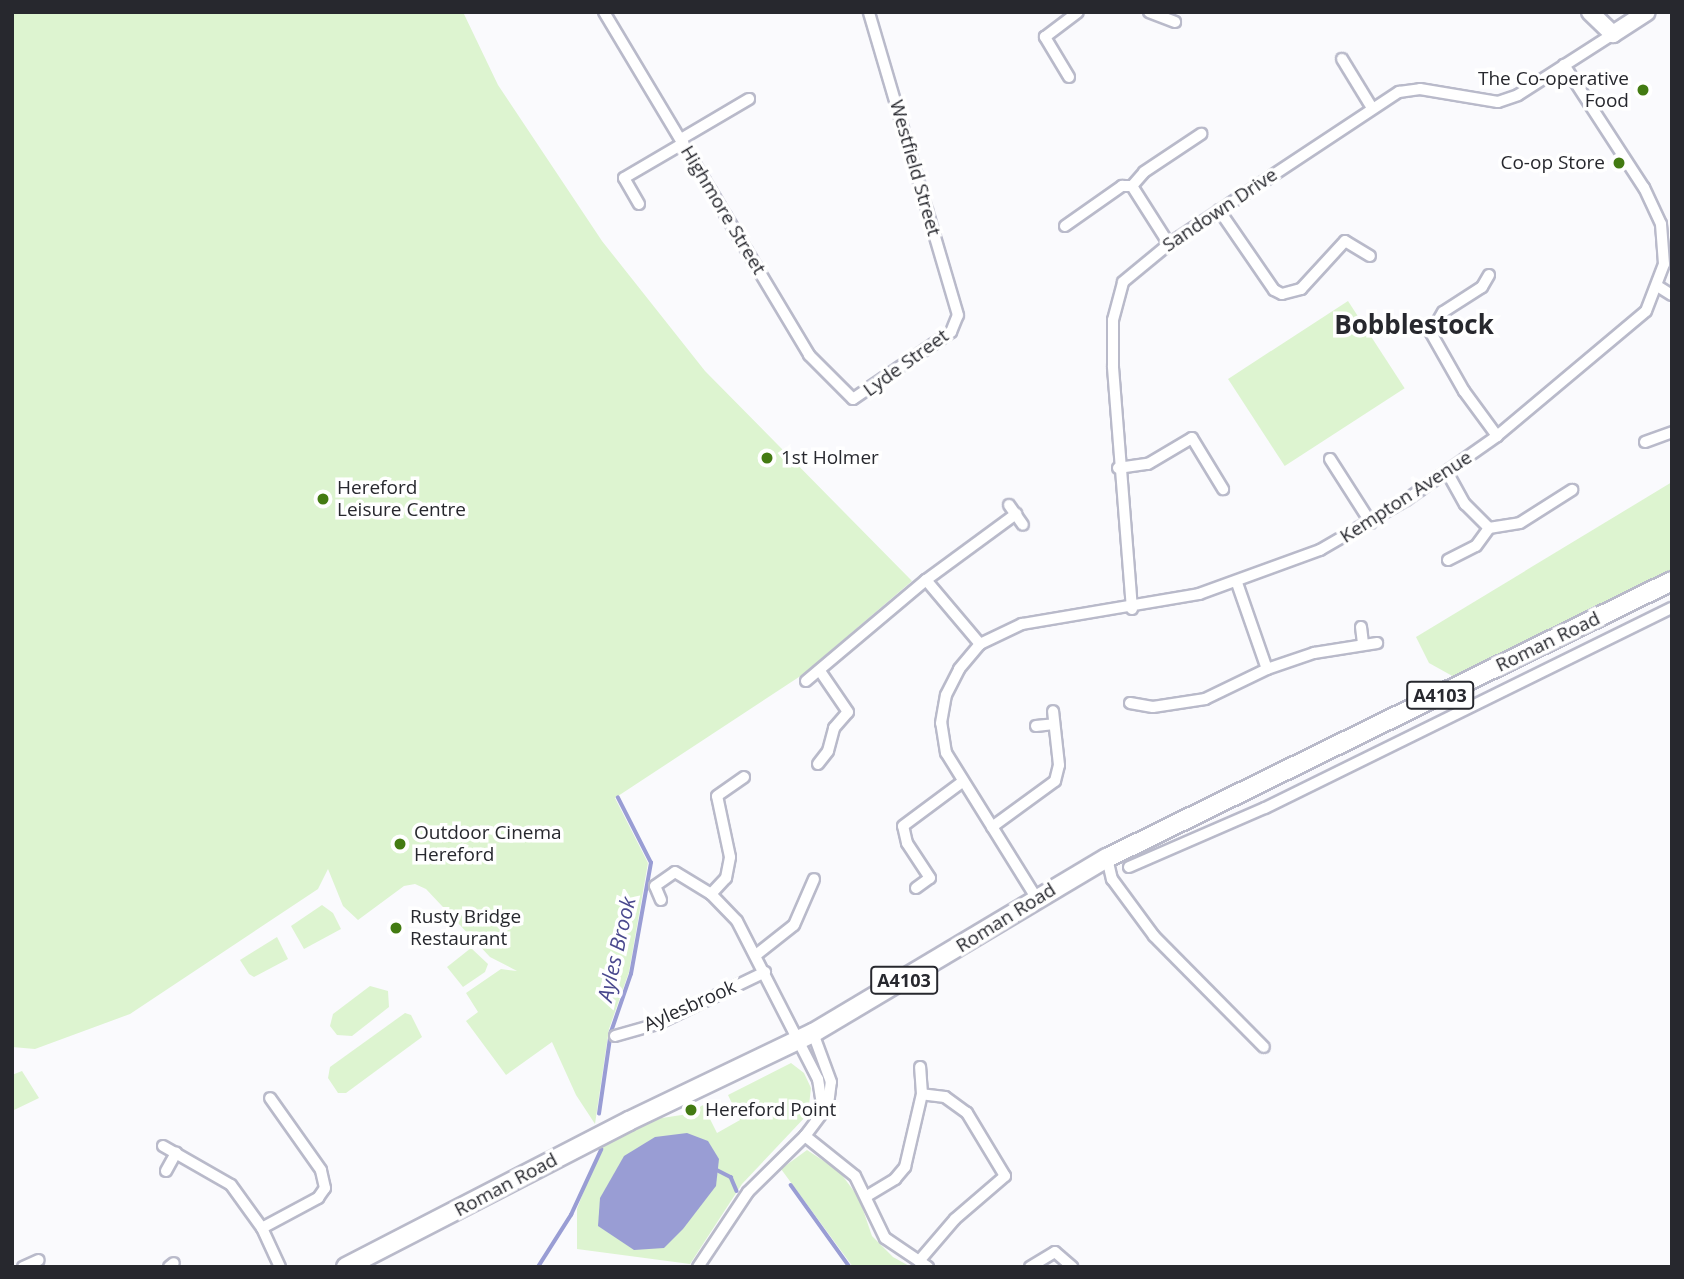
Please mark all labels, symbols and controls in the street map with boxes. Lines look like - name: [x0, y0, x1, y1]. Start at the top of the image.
- place label: The Co-operative Food: [1478, 68, 1629, 112]
- marker: The Co-operative Food: [1635, 82, 1651, 98]
- street label: Westfield Street: [885, 97, 945, 239]
- street label: Highmore Street: [676, 141, 770, 279]
- place label: Co-op Store: [1500, 152, 1605, 174]
- marker: Co-op Store: [1611, 155, 1627, 171]
- street label: Sandown Drive: [1158, 163, 1282, 257]
- district label: Bobblestock: [1334, 309, 1494, 341]
- street label: Lyde Street: [859, 324, 953, 402]
- street label: Kempton Avenue: [1336, 446, 1476, 548]
- place label: 1st Holmer: [781, 447, 879, 469]
- marker: 1st Holmer: [759, 450, 775, 466]
- place label: Hereford Leisure Centre: [337, 477, 466, 521]
- marker: Hereford Leisure Centre: [315, 491, 331, 507]
- street label: Roman Road: [1492, 607, 1604, 677]
- road number: A4103: [1405, 680, 1475, 710]
- place label: Outdoor Cinema Hereford: [414, 822, 562, 866]
- marker: Outdoor Cinema Hereford: [392, 836, 408, 852]
- street label: Roman Road: [952, 878, 1060, 958]
- water label: Ayles Brook: [592, 894, 640, 1004]
- place label: Rusty Bridge Restaurant: [410, 906, 521, 950]
- marker: Rusty Bridge Restaurant: [388, 920, 404, 936]
- road number: A4103: [869, 965, 939, 995]
- street label: Aylesbrook: [640, 976, 740, 1036]
- place label: Hereford Point: [705, 1099, 836, 1121]
- marker: Hereford Point: [683, 1102, 699, 1118]
- street label: Roman Road: [451, 1148, 561, 1222]

